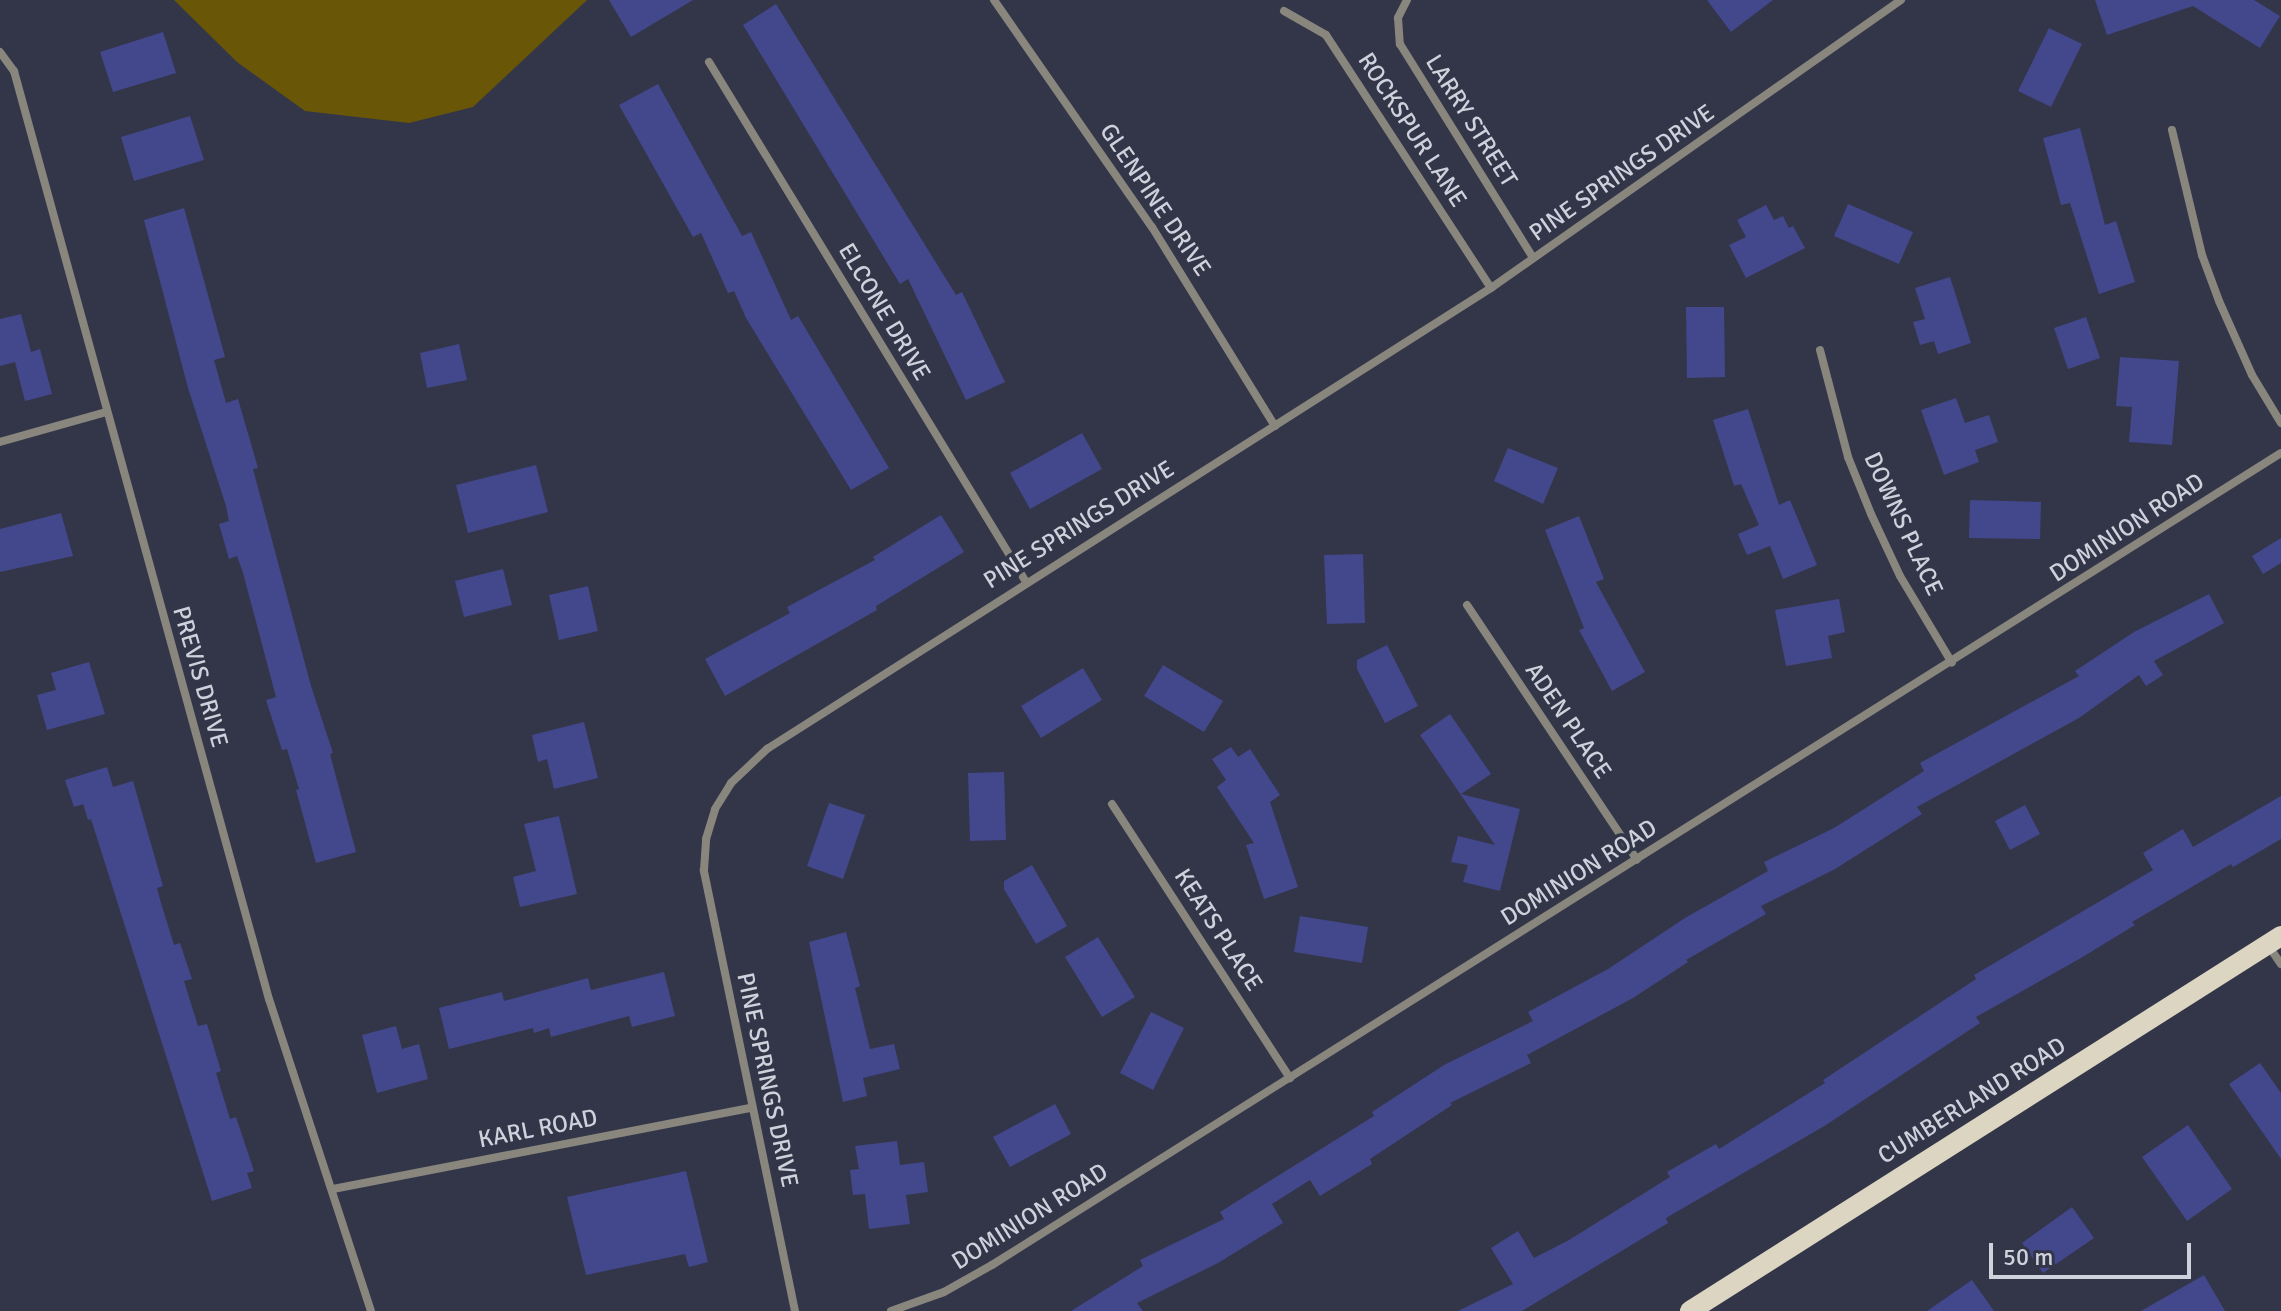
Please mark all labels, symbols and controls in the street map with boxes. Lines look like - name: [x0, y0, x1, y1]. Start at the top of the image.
- street label: ROCKSPUR LANE: [1351, 47, 1473, 213]
- street label: LARRY STREET: [1419, 50, 1523, 192]
- street label: PINE SPRINGS DRIVE: [1524, 98, 1720, 248]
- street label: GLENPINE DRIVE: [1093, 118, 1217, 282]
- street label: ELCONE DRIVE: [832, 238, 936, 386]
- street label: DOWNS PLACE: [1857, 448, 1949, 600]
- street label: PINE SPRINGS DRIVE: [979, 455, 1179, 595]
- street label: DOMINION ROAD: [2044, 467, 2210, 589]
- street label: PREVIS DRIVE: [166, 603, 234, 751]
- street label: ADEN PLACE: [1519, 658, 1617, 784]
- street label: DOMINION ROAD: [1496, 814, 1662, 932]
- street label: KEATS PLACE: [1168, 863, 1268, 997]
- street label: PINE SPRINGS DRIVE: [730, 970, 804, 1190]
- street label: CUMBERLAND ROAD: [1873, 1031, 2071, 1171]
- street label: KARL ROAD: [476, 1103, 600, 1155]
- street label: DOMINION ROAD: [947, 1158, 1113, 1276]
- scale bar: [1993, 1227, 2195, 1277]
- text: 50 m: [2003, 1242, 2053, 1272]

